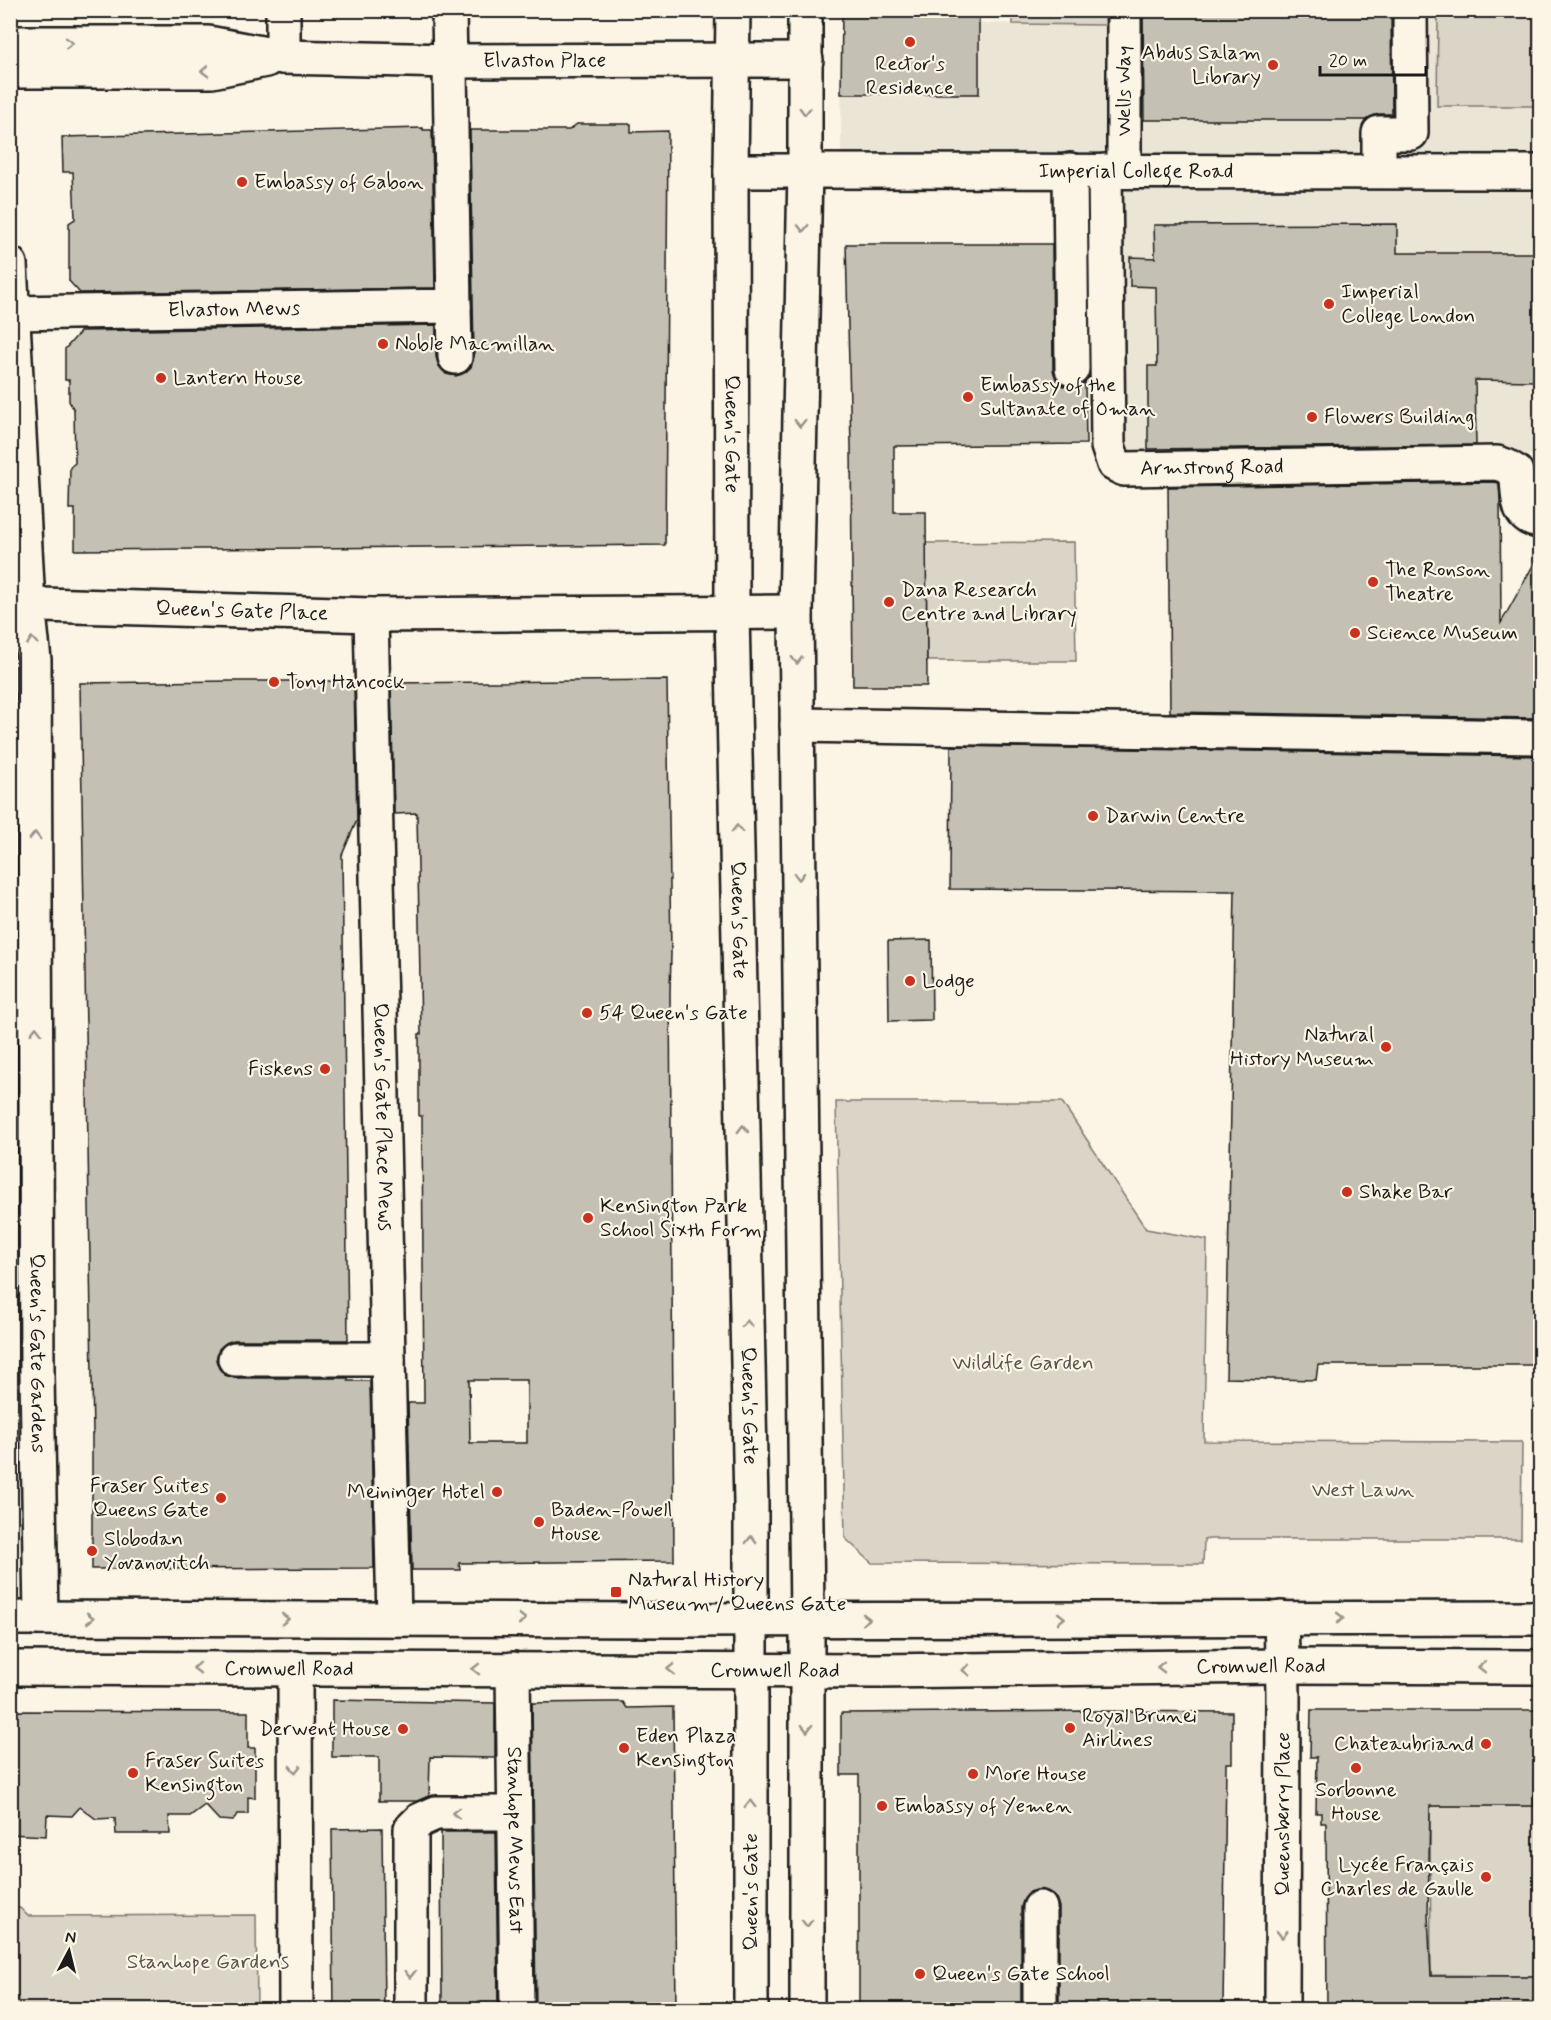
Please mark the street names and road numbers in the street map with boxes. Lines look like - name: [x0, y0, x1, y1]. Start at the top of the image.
- street label: Wells Way: [1110, 46, 1138, 136]
- street label: Elvaston Place: [483, 47, 606, 75]
- street label: Imperial College Road: [1039, 157, 1233, 188]
- street label: Elvaston Mews: [168, 294, 300, 325]
- street label: Queen's Gate: [717, 375, 746, 493]
- street label: Armstrong Road: [1140, 452, 1284, 483]
- street label: Queen's Gate Place: [155, 594, 328, 628]
- street label: Queen's Gate: [723, 861, 754, 979]
- street label: Queen's Gate Place Mews: [366, 1003, 399, 1231]
- street label: Queen's Gate Gardens: [22, 1253, 52, 1453]
- street label: Queen's Gate: [734, 1347, 764, 1465]
- street label: Cromwell Road: [1196, 1652, 1326, 1681]
- street label: Cromwell Road: [224, 1655, 354, 1683]
- street label: Cromwell Road: [710, 1656, 840, 1685]
- street label: Queensberry Place: [1269, 1732, 1297, 1896]
- street label: Stanhope Mews East: [500, 1746, 530, 1934]
- street label: Queen's Gate: [737, 1833, 765, 1951]

